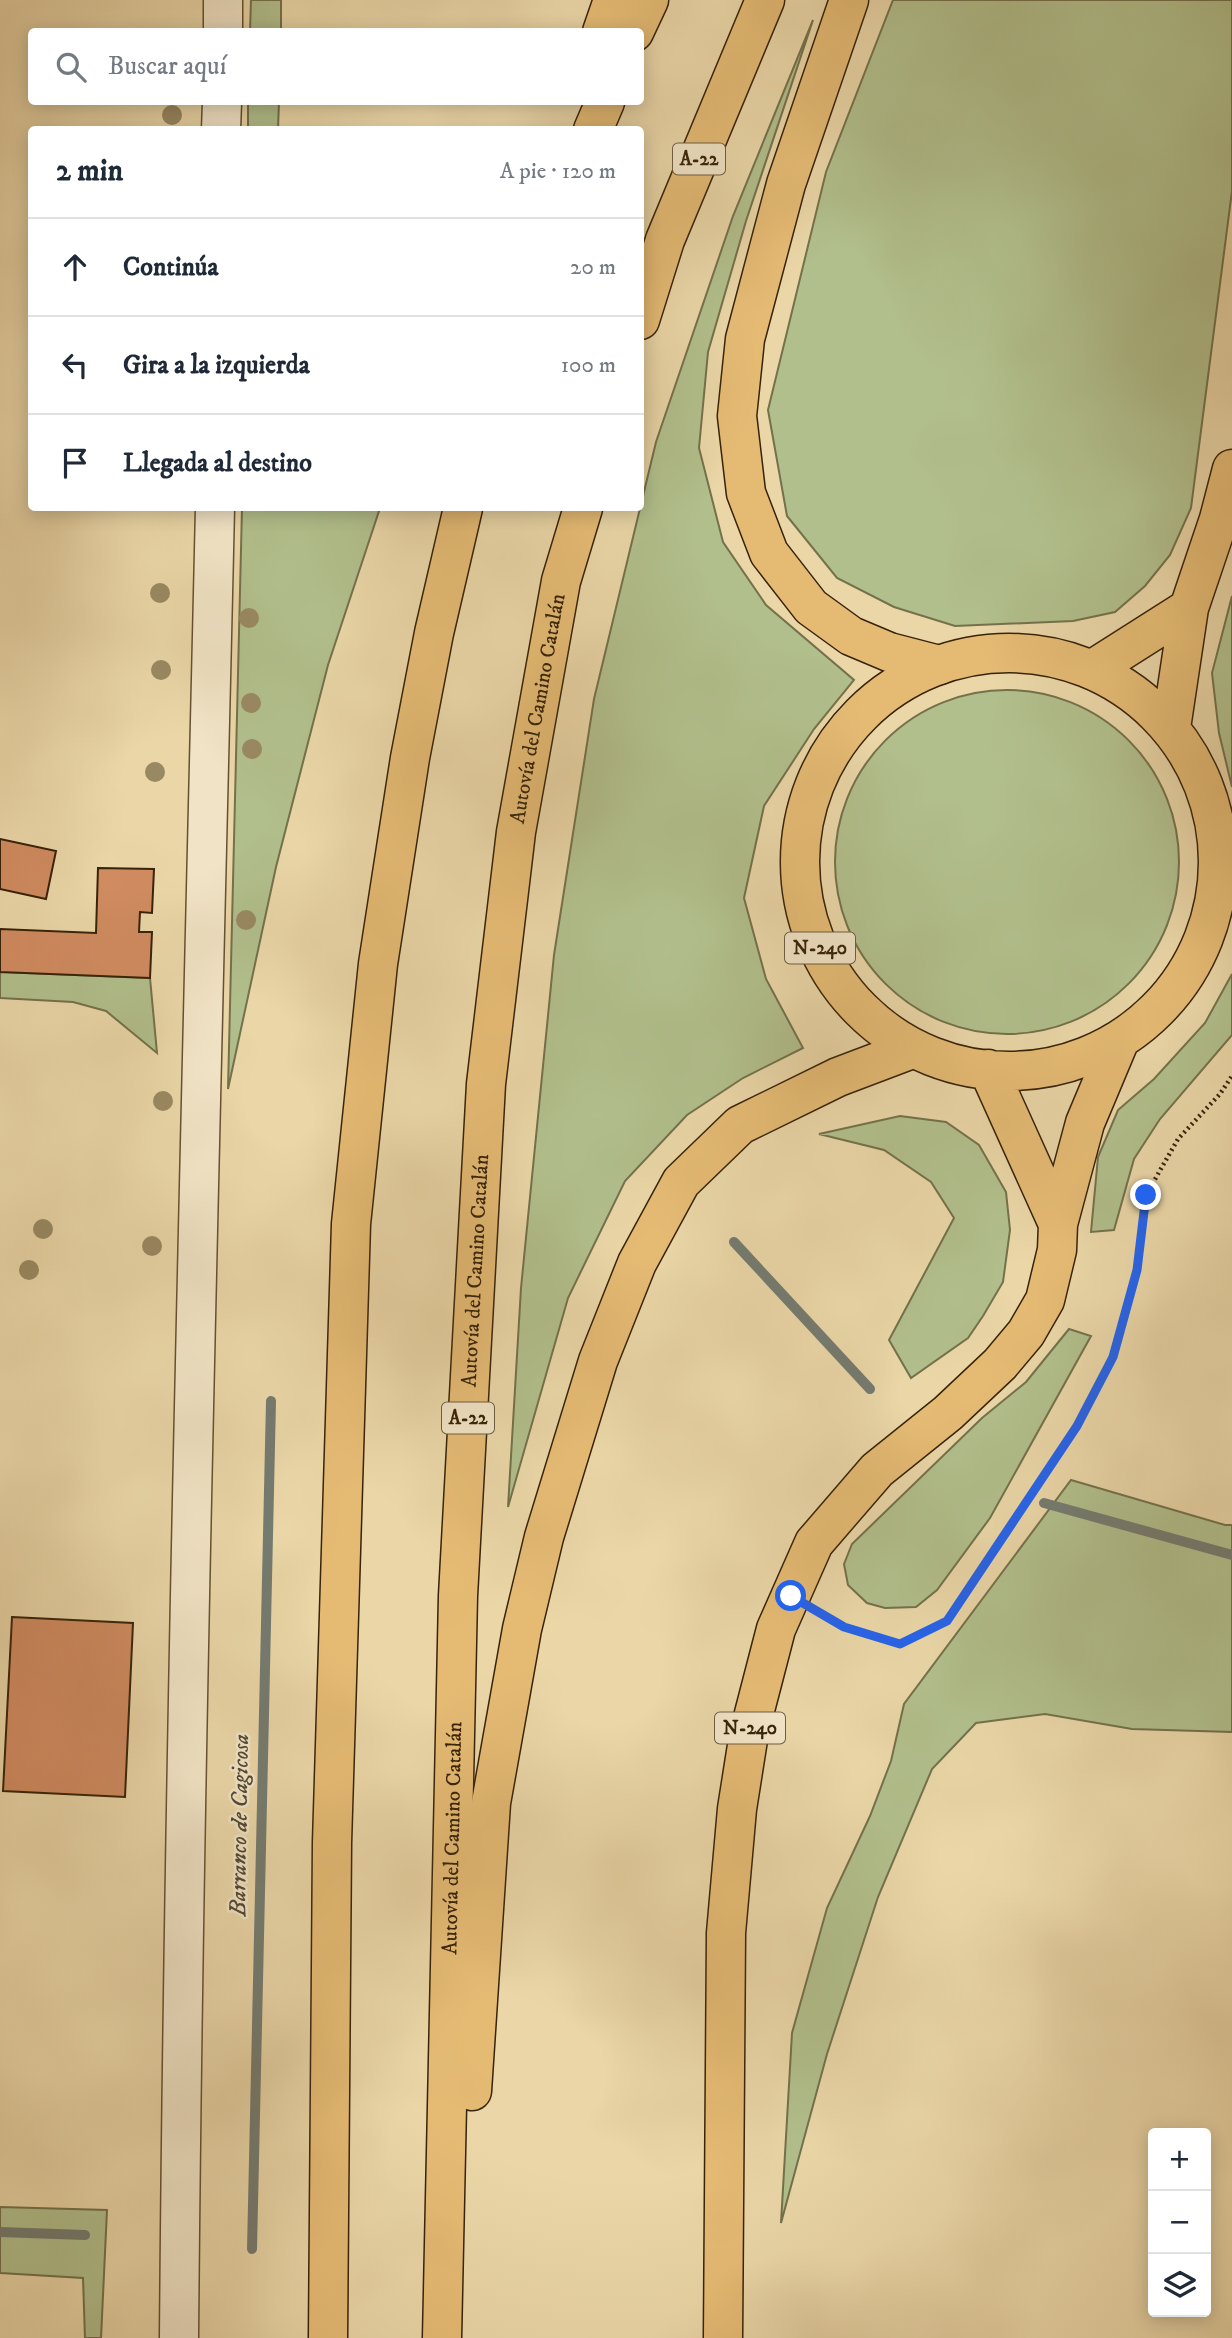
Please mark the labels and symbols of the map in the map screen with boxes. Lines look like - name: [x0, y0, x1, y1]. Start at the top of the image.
- road number: A-22: [673, 144, 725, 174]
- street label: Autovía del Camino Catalán: [505, 592, 571, 826]
- road number: N-240: [785, 932, 855, 964]
- street label: Autovía del Camino Catalán: [456, 1154, 495, 1388]
- route end: [1130, 1179, 1161, 1210]
- road number: A-22: [442, 1402, 494, 1434]
- route start: [775, 1580, 806, 1611]
- road number: N-240: [715, 1712, 785, 1744]
- street label: Autovía del Camino Catalán: [437, 1721, 468, 1955]
- water label: Barranco de Cagicosa: [224, 1734, 256, 1917]

